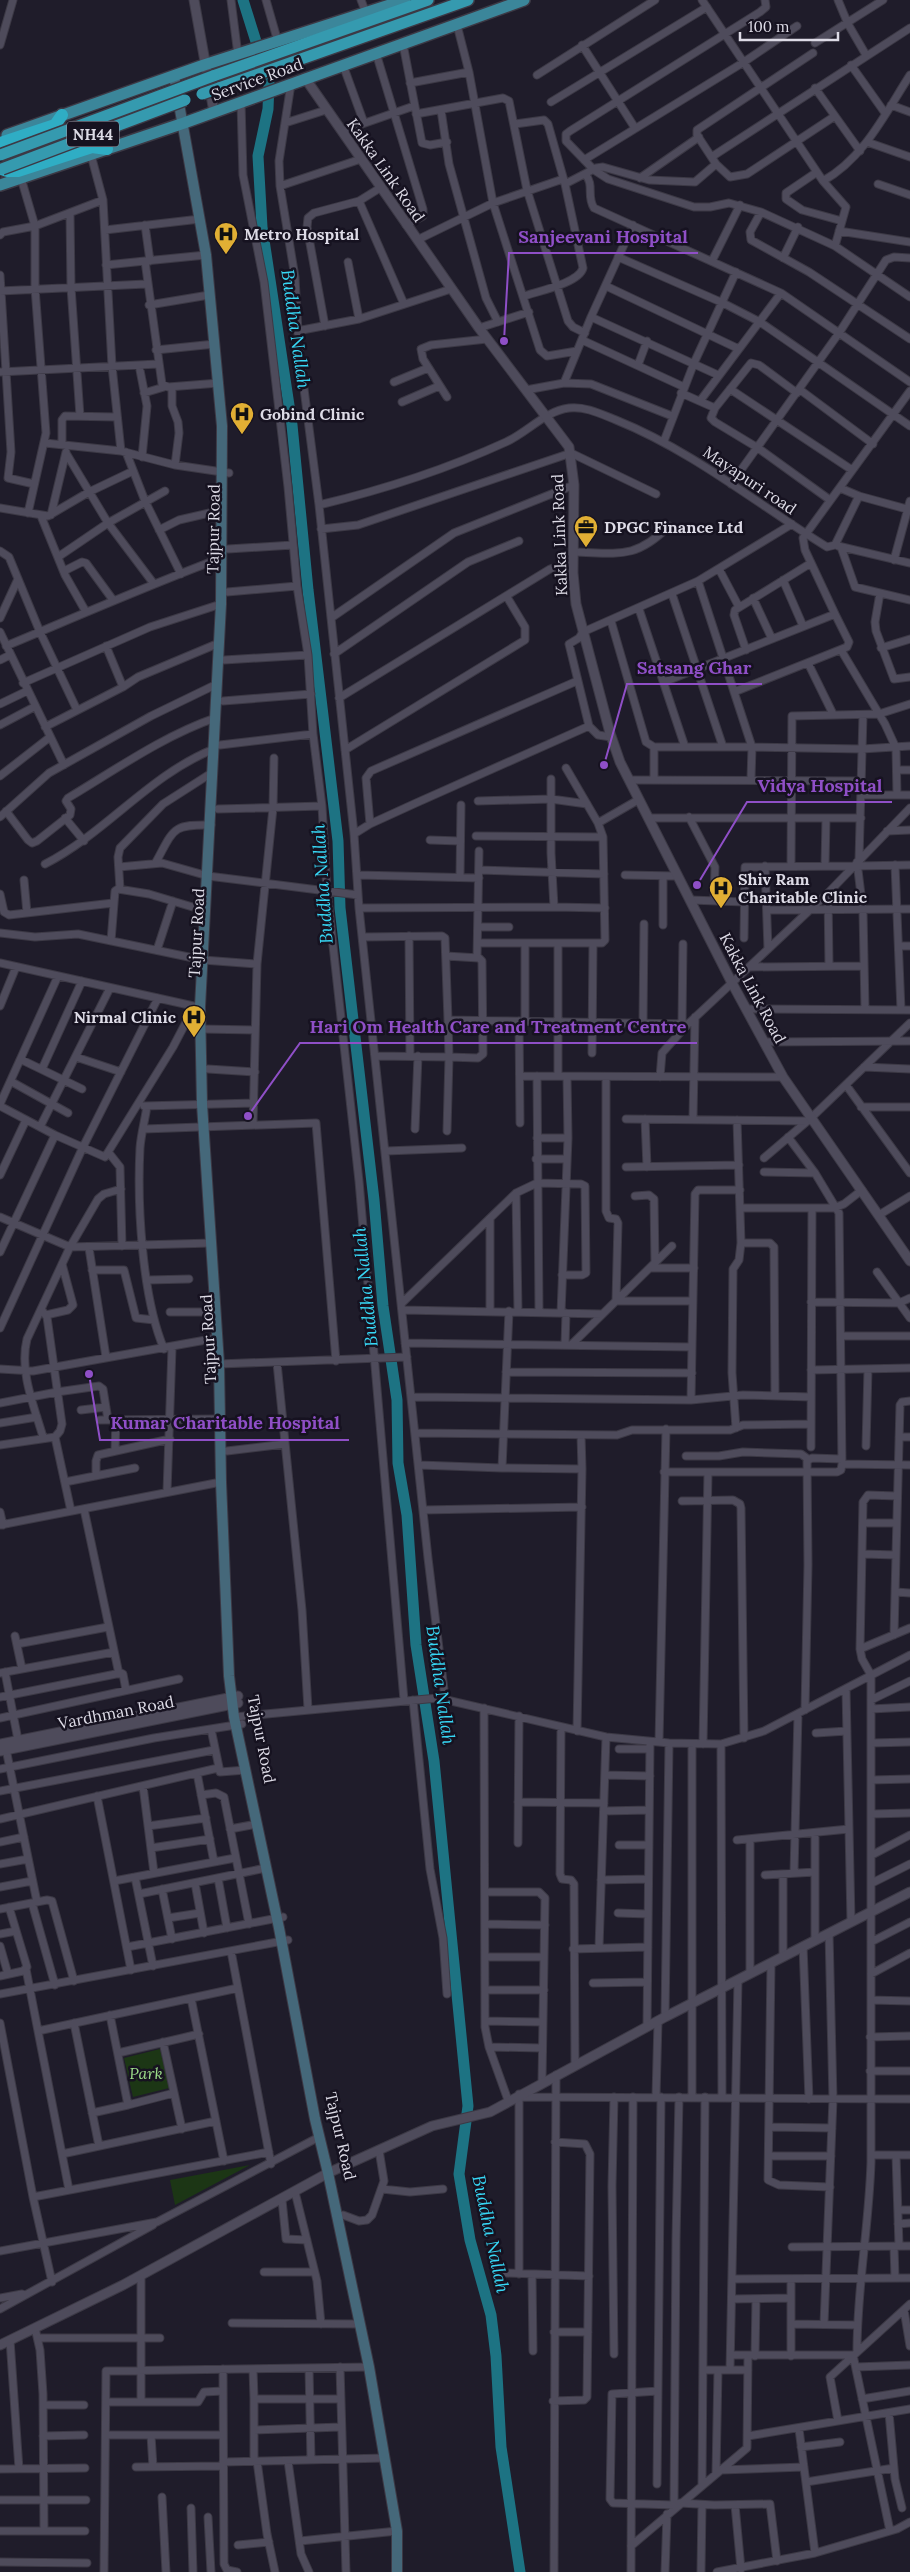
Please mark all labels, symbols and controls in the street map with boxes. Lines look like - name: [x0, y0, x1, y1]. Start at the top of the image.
- scale bar: [740, 10, 838, 42]
- text: 100 m: [748, 17, 789, 36]
- street label: Service Road: [209, 53, 306, 105]
- street label: Kakka Link Road: [343, 114, 429, 226]
- road number: NH44: [67, 122, 119, 146]
- callout: Sanjeevani Hospital: [509, 220, 698, 253]
- hospital icon: Metro Hospital: [213, 221, 239, 255]
- place label: Metro Hospital: [244, 224, 359, 244]
- text: Sanjeevani Hospital: [518, 225, 688, 248]
- water label: Buddha Nallah: [276, 268, 316, 391]
- hospital icon: Gobind Clinic: [229, 401, 255, 435]
- place label: Gobind Clinic: [260, 404, 365, 424]
- street label: Mayapuri road: [700, 441, 801, 519]
- street label: Kakka Link Road: [547, 473, 571, 596]
- street label: Tajpur Road: [202, 484, 224, 574]
- office icon: DPGC Finance Ltd: [573, 514, 599, 548]
- place label: DPGC Finance Ltd: [604, 517, 744, 537]
- callout: Satsang Ghar: [627, 651, 762, 684]
- text: Satsang Ghar: [637, 656, 752, 679]
- callout: Vidya Hospital: [747, 769, 892, 802]
- text: Vidya Hospital: [758, 774, 883, 797]
- water label: Buddha Nallah: [306, 822, 338, 945]
- place label: Shiv Ram Charitable Clinic: [738, 869, 868, 907]
- hospital icon: Shiv Ram Charitable Clinic: [708, 875, 734, 909]
- street label: Tajpur Road: [184, 887, 208, 978]
- street label: Kakka Link Road: [715, 929, 791, 1047]
- hospital icon: Nirmal Clinic: [181, 1004, 207, 1038]
- place label: Nirmal Clinic: [74, 1007, 177, 1027]
- callout: Hari Om Health Care and Treatment Centre: [300, 1010, 697, 1043]
- text: Hari Om Health Care and Treatment Centre: [310, 1015, 687, 1038]
- water label: Buddha Nallah: [347, 1225, 383, 1348]
- street label: Tajpur Road: [196, 1293, 220, 1384]
- callout: Kumar Charitable Hospital: [100, 1407, 349, 1440]
- text: Kumar Charitable Hospital: [110, 1411, 340, 1434]
- water label: Buddha Nallah: [421, 1624, 461, 1747]
- street label: Vardhman Road: [55, 1691, 176, 1733]
- street label: Tajpur Road: [244, 1693, 280, 1785]
- park label: Park: [129, 2063, 163, 2083]
- street label: Tajpur Road: [321, 2090, 361, 2182]
- water label: Buddha Nallah: [467, 2173, 515, 2296]

